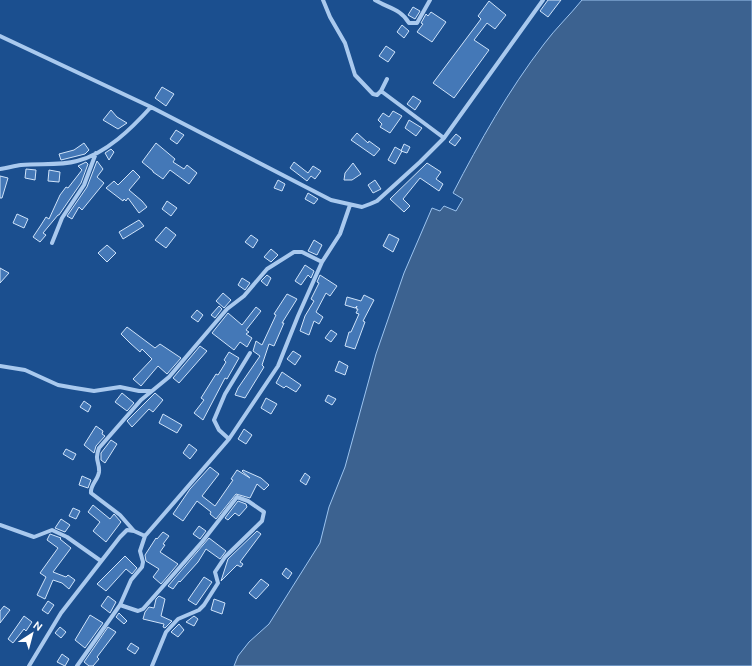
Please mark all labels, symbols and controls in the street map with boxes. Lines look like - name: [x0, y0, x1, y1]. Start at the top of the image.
- north arrow: [12, 614, 52, 654]
- text: N: [31, 619, 45, 633]

